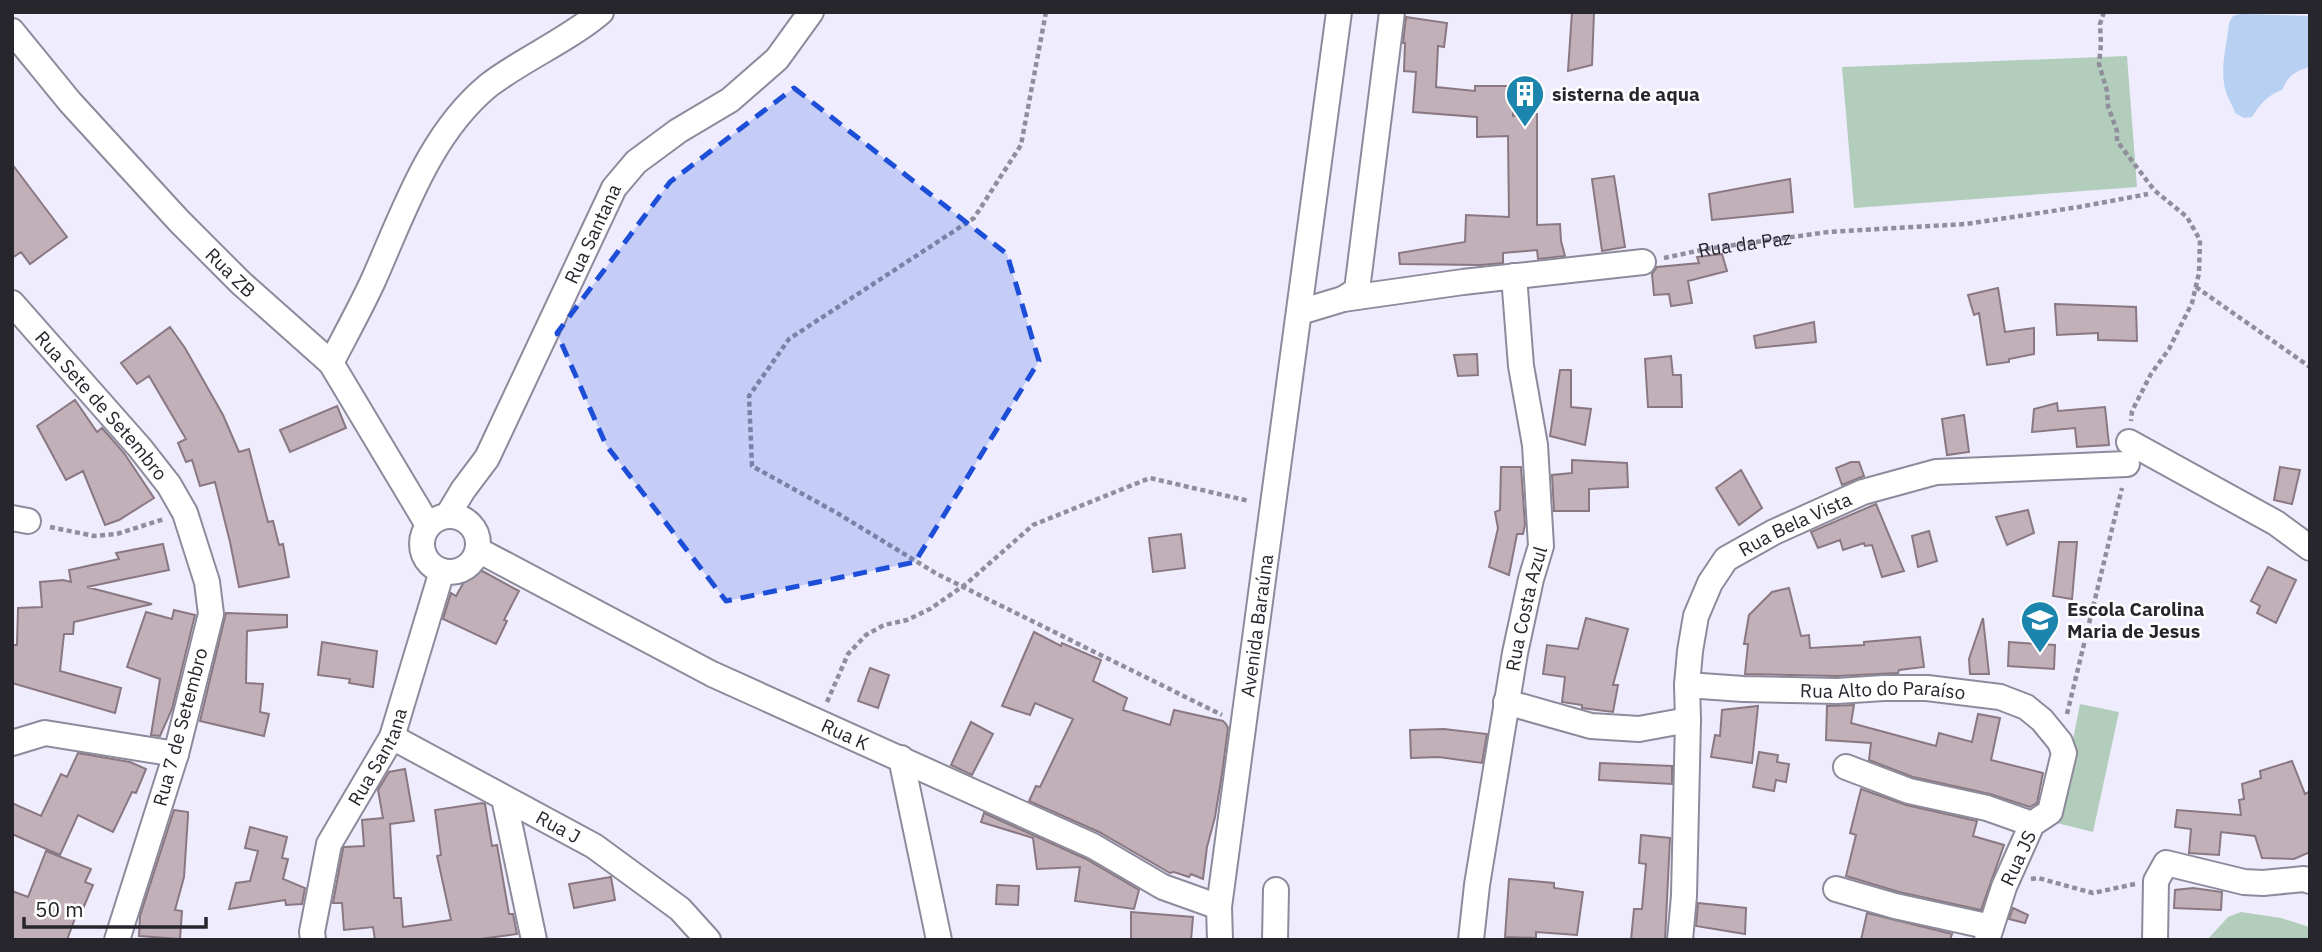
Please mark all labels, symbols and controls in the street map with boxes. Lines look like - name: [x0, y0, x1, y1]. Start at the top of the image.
- building icon: sisterna de aqua: [1504, 73, 1546, 128]
- place label: sisterna de aqua: [1552, 82, 1700, 106]
- street label: Rua Santana: [559, 180, 626, 287]
- street label: Rua da Paz: [1696, 225, 1793, 262]
- street label: Rua ZB: [201, 243, 261, 302]
- street label: Rua Sete de Setembro: [30, 326, 173, 485]
- street label: Rua Bela Vista: [1734, 487, 1855, 562]
- street label: Rua Costa Azul: [1500, 543, 1552, 673]
- street label: Avenida Baraúna: [1235, 553, 1278, 699]
- place label: Escola Carolina Maria de Jesus: [2067, 597, 2205, 643]
- school or university icon: Escola Carolina Maria de Jesus: [2019, 599, 2061, 654]
- street label: Rua 7 de Setembro: [147, 645, 213, 809]
- street label: Rua Alto do Paraíso: [1800, 676, 1967, 705]
- street label: Rua Santana: [342, 705, 412, 810]
- street label: Rua K: [818, 713, 873, 755]
- street label: Rua J: [532, 805, 585, 849]
- street label: Rua JS: [1995, 827, 2041, 889]
- scale bar: [24, 886, 206, 930]
- text: 50 m: [35, 895, 84, 923]

